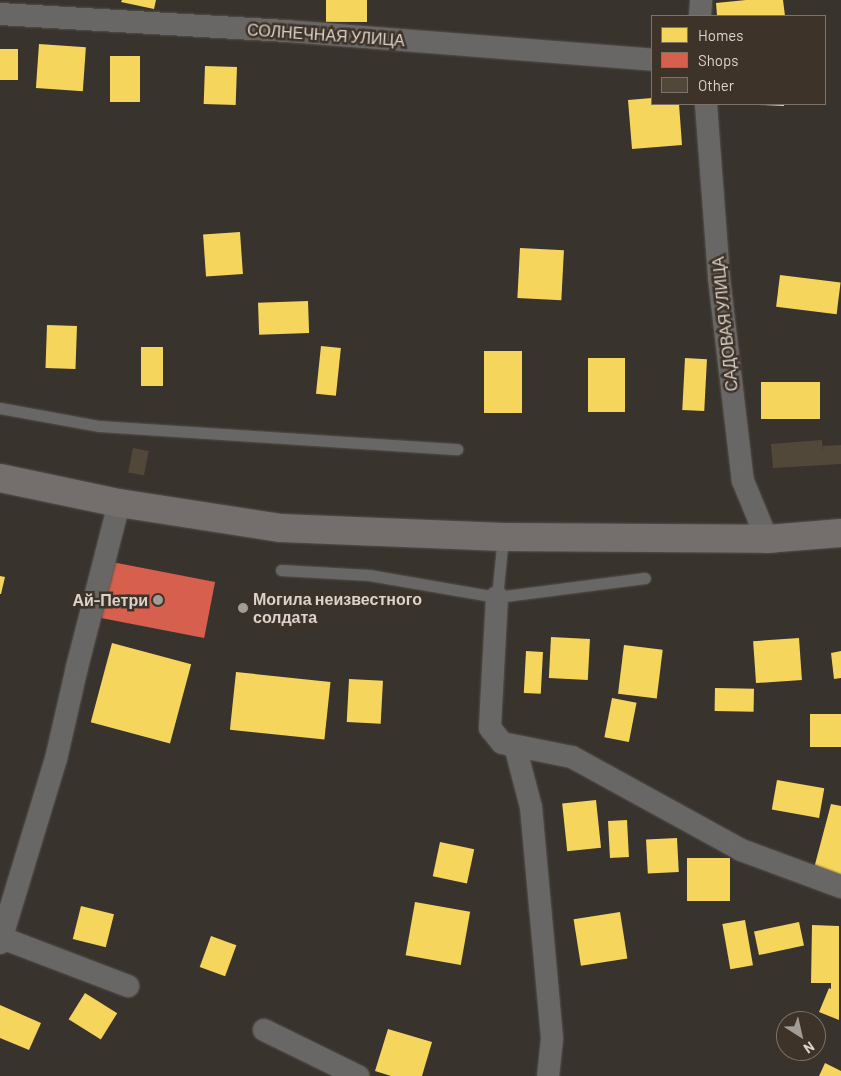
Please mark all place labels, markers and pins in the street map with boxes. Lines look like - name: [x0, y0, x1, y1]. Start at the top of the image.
- place label: Могила неизвестного солдата: [253, 589, 422, 627]
- place label: Ай-Петри: [72, 590, 148, 610]
- marker: Ай-Петри: [152, 594, 164, 606]
- marker: Могила неизвестного солдата: [237, 602, 249, 614]

